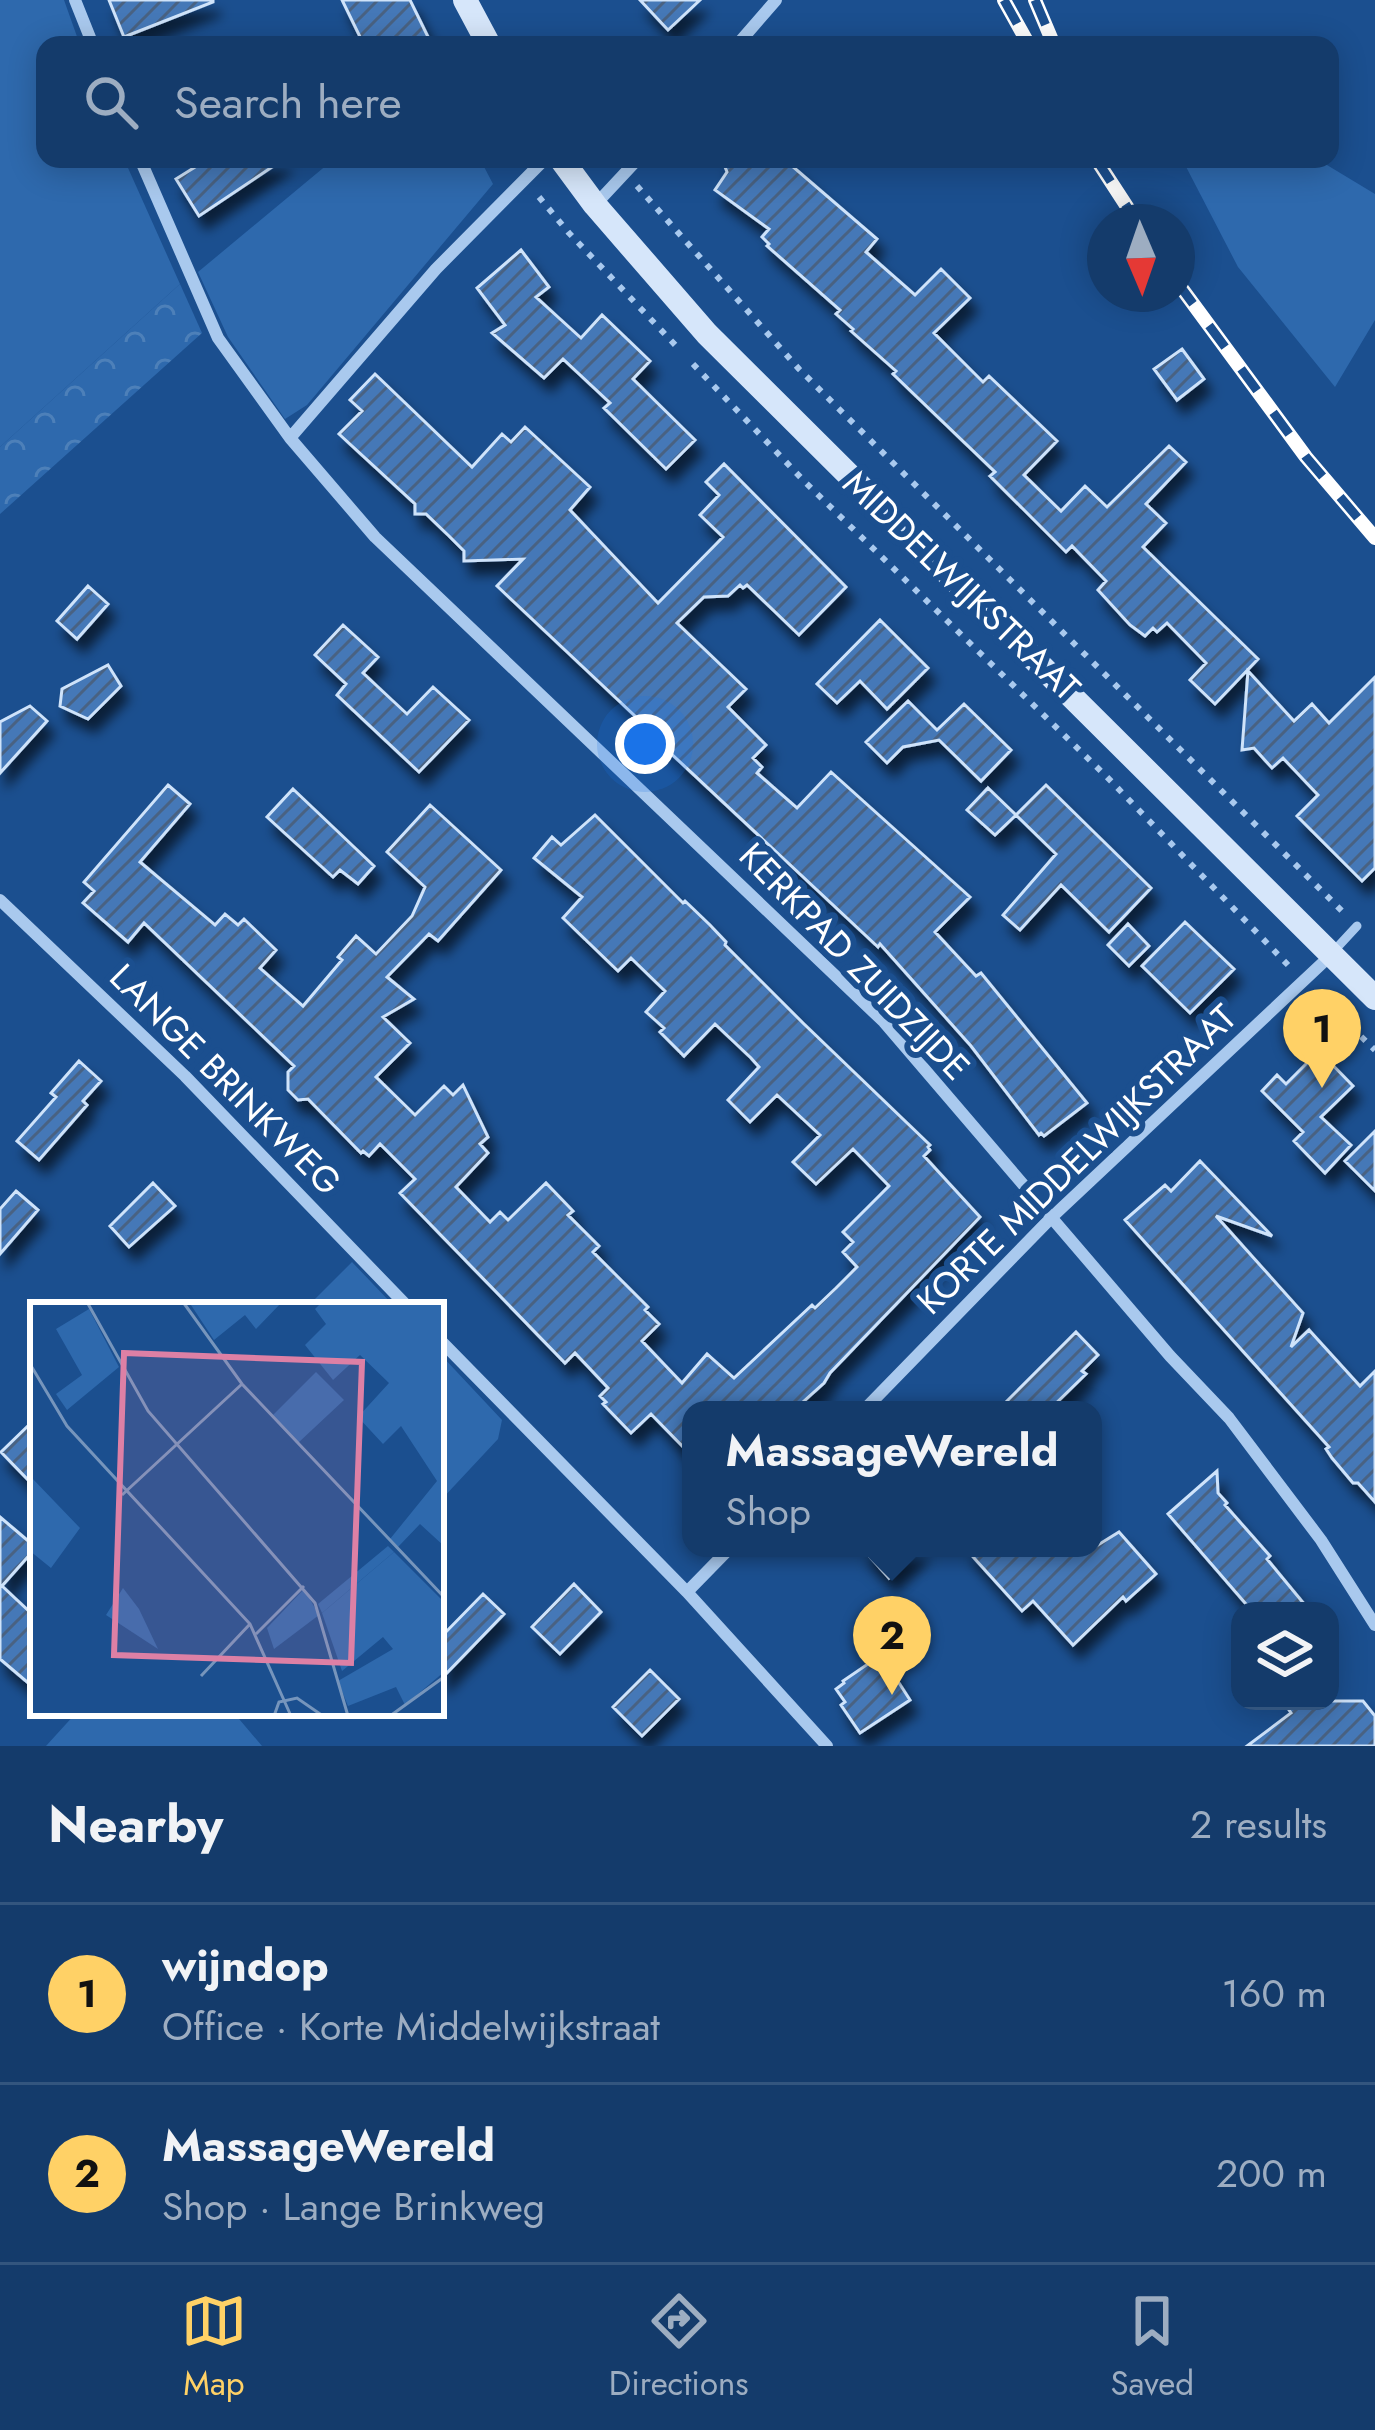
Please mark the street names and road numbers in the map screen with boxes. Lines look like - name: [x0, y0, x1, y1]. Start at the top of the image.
- street label: MIDDELWIJKSTRAAT: [832, 458, 1093, 712]
- street label: KERKPAD ZUIDZIJDE: [728, 830, 982, 1092]
- street label: LANGE BRINKWEG: [98, 951, 354, 1207]
- street label: KORTE MIDDELWIJKSTRAAT: [904, 992, 1248, 1326]

